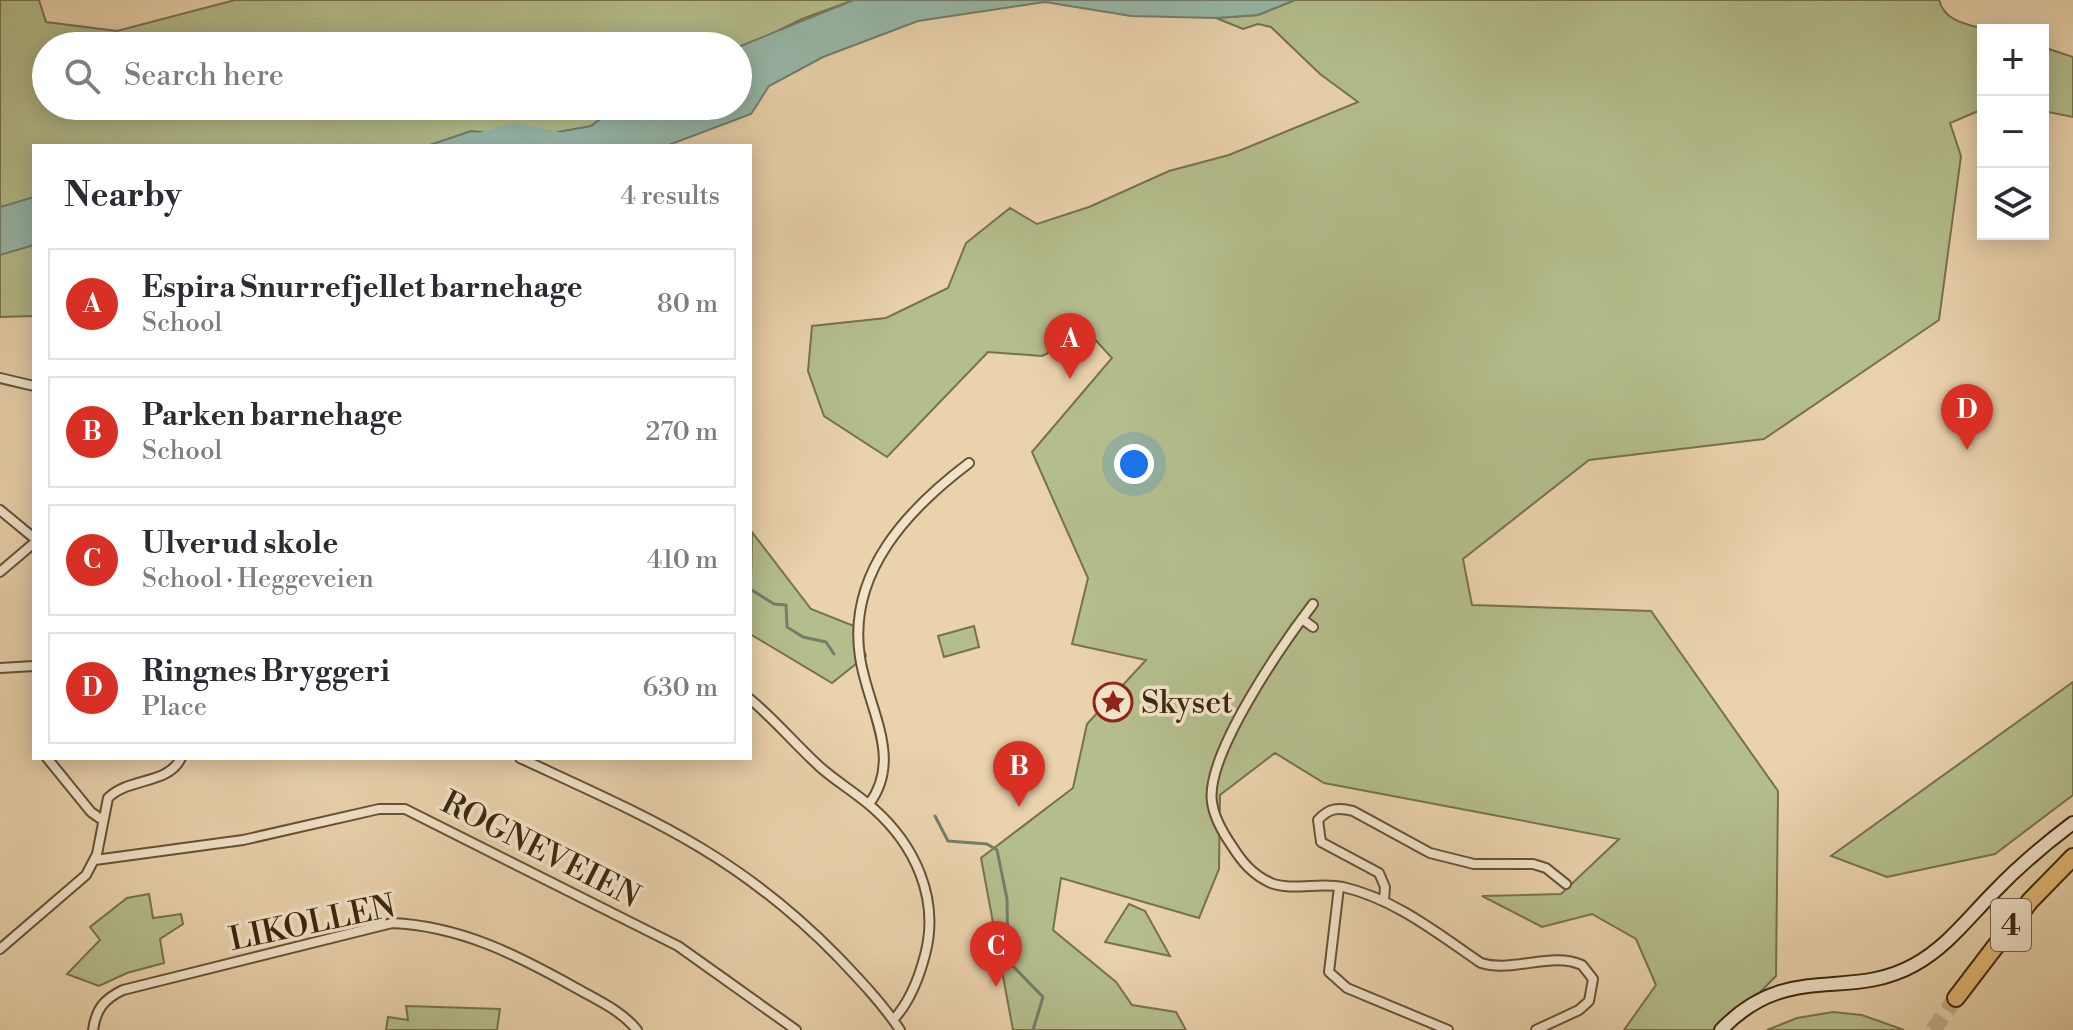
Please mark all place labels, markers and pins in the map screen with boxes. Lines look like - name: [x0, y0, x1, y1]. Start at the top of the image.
- pin: A: [1044, 313, 1096, 379]
- pin: D: [1941, 384, 1993, 450]
- place icon: Skyset: [1092, 681, 1134, 723]
- place label: Skyset: [1141, 683, 1233, 723]
- pin: B: [993, 741, 1045, 807]
- pin: C: [970, 921, 1022, 987]

